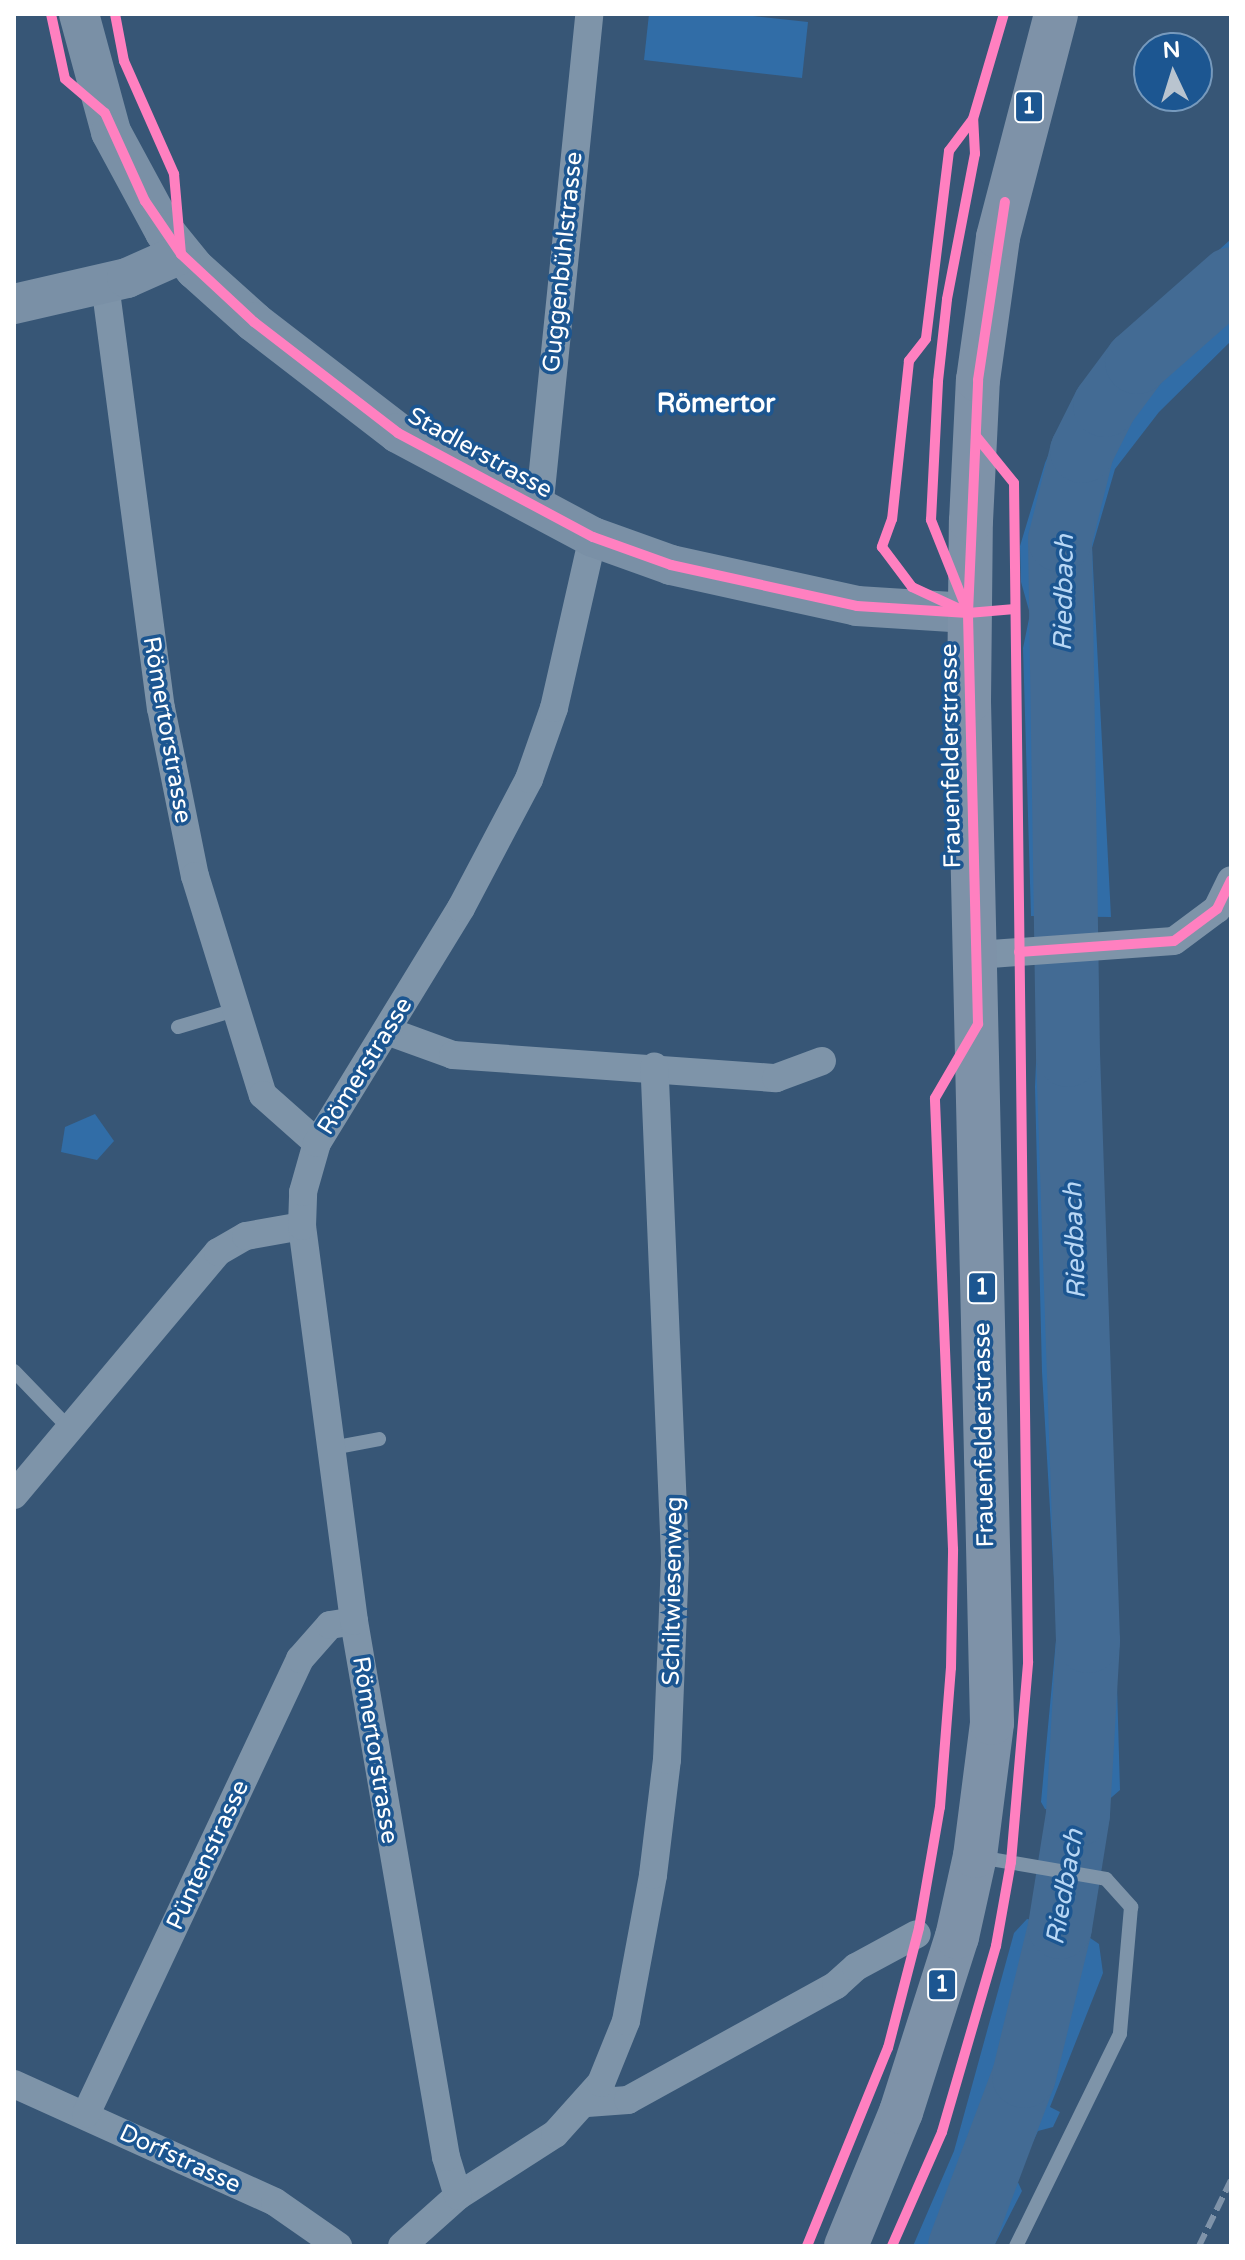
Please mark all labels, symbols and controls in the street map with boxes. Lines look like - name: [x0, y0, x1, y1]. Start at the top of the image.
- north arrow: [1133, 32, 1213, 112]
- text: N: [1162, 36, 1181, 64]
- road number: 1: [1013, 89, 1045, 125]
- street label: Guggenbühlstrasse: [537, 150, 589, 374]
- district label: Römertor: [657, 388, 775, 420]
- street label: Stadlerstrasse: [403, 401, 557, 505]
- water label: Riedbach: [1047, 534, 1081, 652]
- street label: Römertorstrasse: [136, 634, 198, 826]
- street label: Frauenfelderstrasse: [935, 643, 967, 869]
- street label: Römerstrasse: [311, 992, 419, 1140]
- water label: Riedbach: [1057, 1182, 1093, 1300]
- road number: 1: [966, 1270, 998, 1306]
- street label: Frauenfelderstrasse: [968, 1322, 1000, 1548]
- street label: Schiltwiesenweg: [657, 1496, 689, 1686]
- street label: Römertorstrasse: [346, 1654, 404, 1846]
- street label: Püntenstrasse: [161, 1776, 255, 1934]
- water label: Riedbach: [1039, 1827, 1091, 1947]
- road number: 1: [926, 1967, 958, 2003]
- street label: Dorfstrasse: [115, 2118, 245, 2200]

